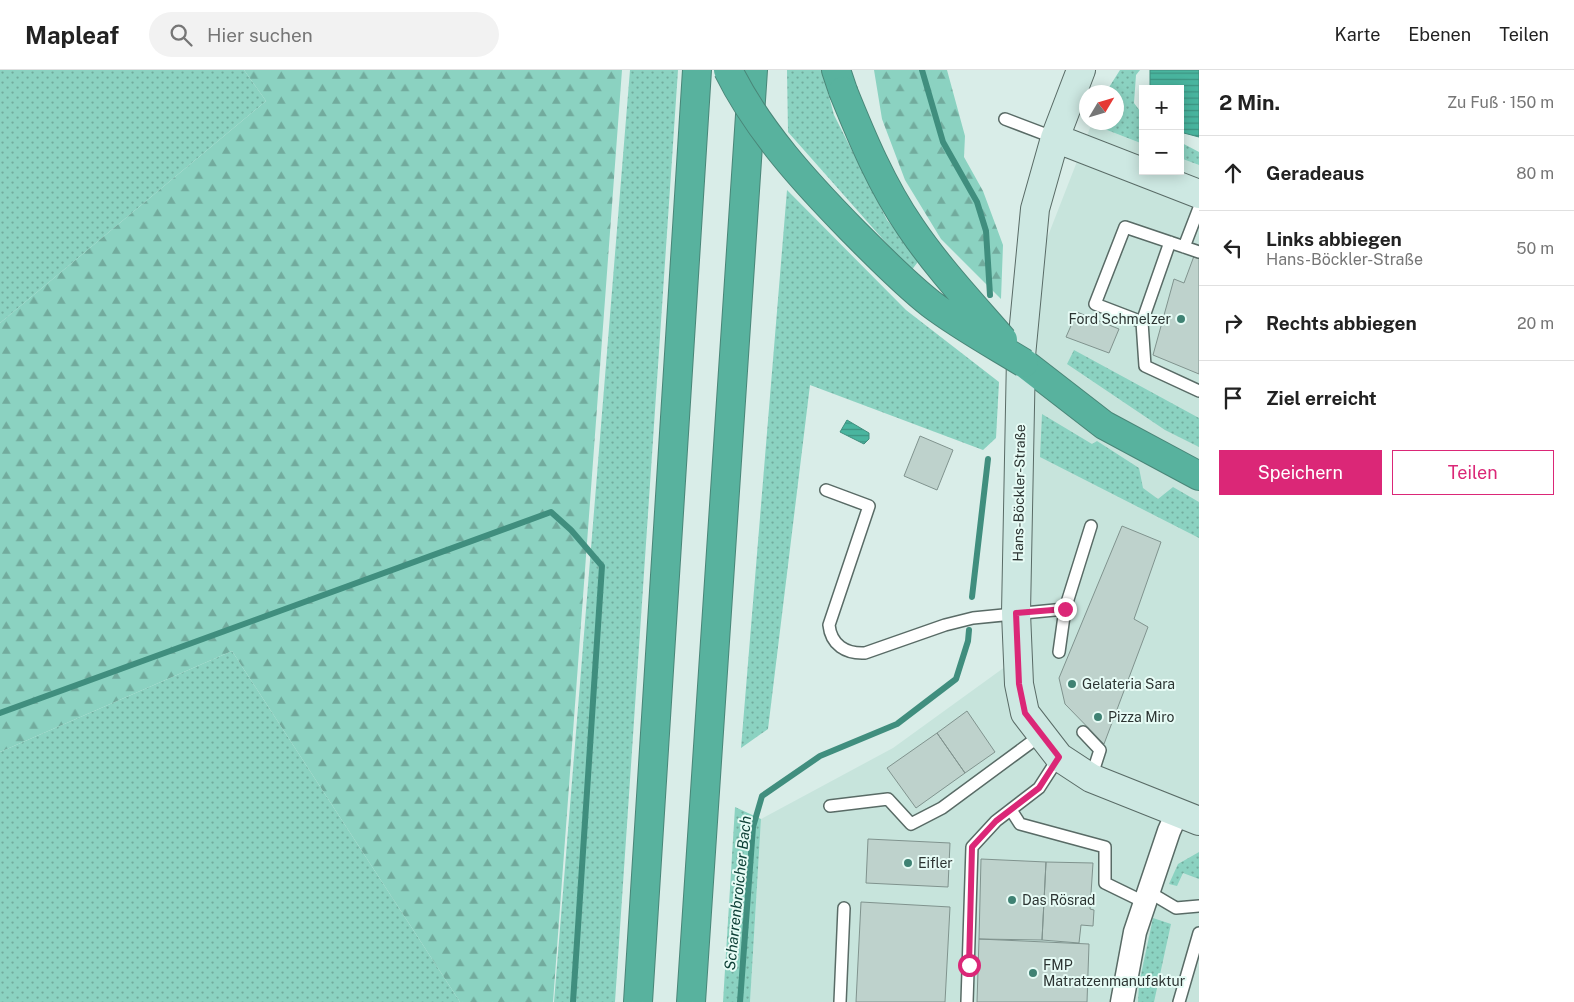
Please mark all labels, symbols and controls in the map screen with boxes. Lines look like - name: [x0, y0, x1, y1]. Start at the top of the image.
- search box: [149, 12, 499, 57]
- text: Mapleaf: [25, 21, 119, 49]
- icon: search: [167, 21, 195, 49]
- text: Hier suchen: [207, 24, 313, 46]
- text: Karte: [1335, 24, 1380, 45]
- text: Ebenen: [1408, 24, 1471, 45]
- text: Teilen: [1499, 24, 1549, 45]
- north arrow: [1079, 85, 1124, 130]
- map controls: [1139, 85, 1184, 175]
- button: +: [1139, 85, 1184, 130]
- text: 2 Min.: [1219, 90, 1280, 115]
- text: Zu Fuß · 150 m: [1447, 93, 1554, 112]
- button: −: [1139, 130, 1184, 175]
- icon: ahead: [1219, 159, 1247, 187]
- text: Geradeaus: [1266, 162, 1364, 184]
- text: 80 m: [1516, 164, 1554, 183]
- text: Links abbiegen: [1266, 228, 1402, 250]
- icon: left: [1219, 234, 1247, 262]
- text: 50 m: [1516, 239, 1554, 258]
- text: Hans-Böckler-Straße: [1266, 250, 1423, 269]
- icon: right: [1219, 309, 1247, 337]
- place label: Ford Schmelzer: [1068, 311, 1171, 327]
- text: Rechts abbiegen: [1266, 312, 1417, 334]
- marker: Ford Schmelzer: [1175, 313, 1187, 325]
- text: 20 m: [1517, 314, 1554, 333]
- icon: arrive: [1219, 384, 1247, 412]
- text: Ziel erreicht: [1266, 387, 1377, 409]
- street label: Hans-Böckler-Straße: [1010, 424, 1028, 562]
- button: Speichern: [1219, 450, 1382, 495]
- button: Teilen: [1392, 450, 1554, 495]
- route end: [1054, 598, 1077, 621]
- place label: Gelateria Sara: [1082, 676, 1175, 692]
- marker: Gelateria Sara: [1066, 678, 1078, 690]
- place label: Pizza Miro: [1108, 709, 1175, 725]
- marker: Pizza Miro: [1092, 711, 1104, 723]
- water label: Scharrenbroicher Bach: [721, 815, 754, 971]
- place label: Eifler: [918, 855, 953, 871]
- marker: Eifler: [902, 857, 914, 869]
- place label: Das Rösrad: [1022, 892, 1095, 908]
- marker: Das Rösrad: [1006, 894, 1018, 906]
- route start: [958, 954, 981, 977]
- place label: FMP Matratzenmanufaktur: [1043, 957, 1185, 989]
- marker: FMP Matratzenmanufaktur: [1027, 967, 1039, 979]

